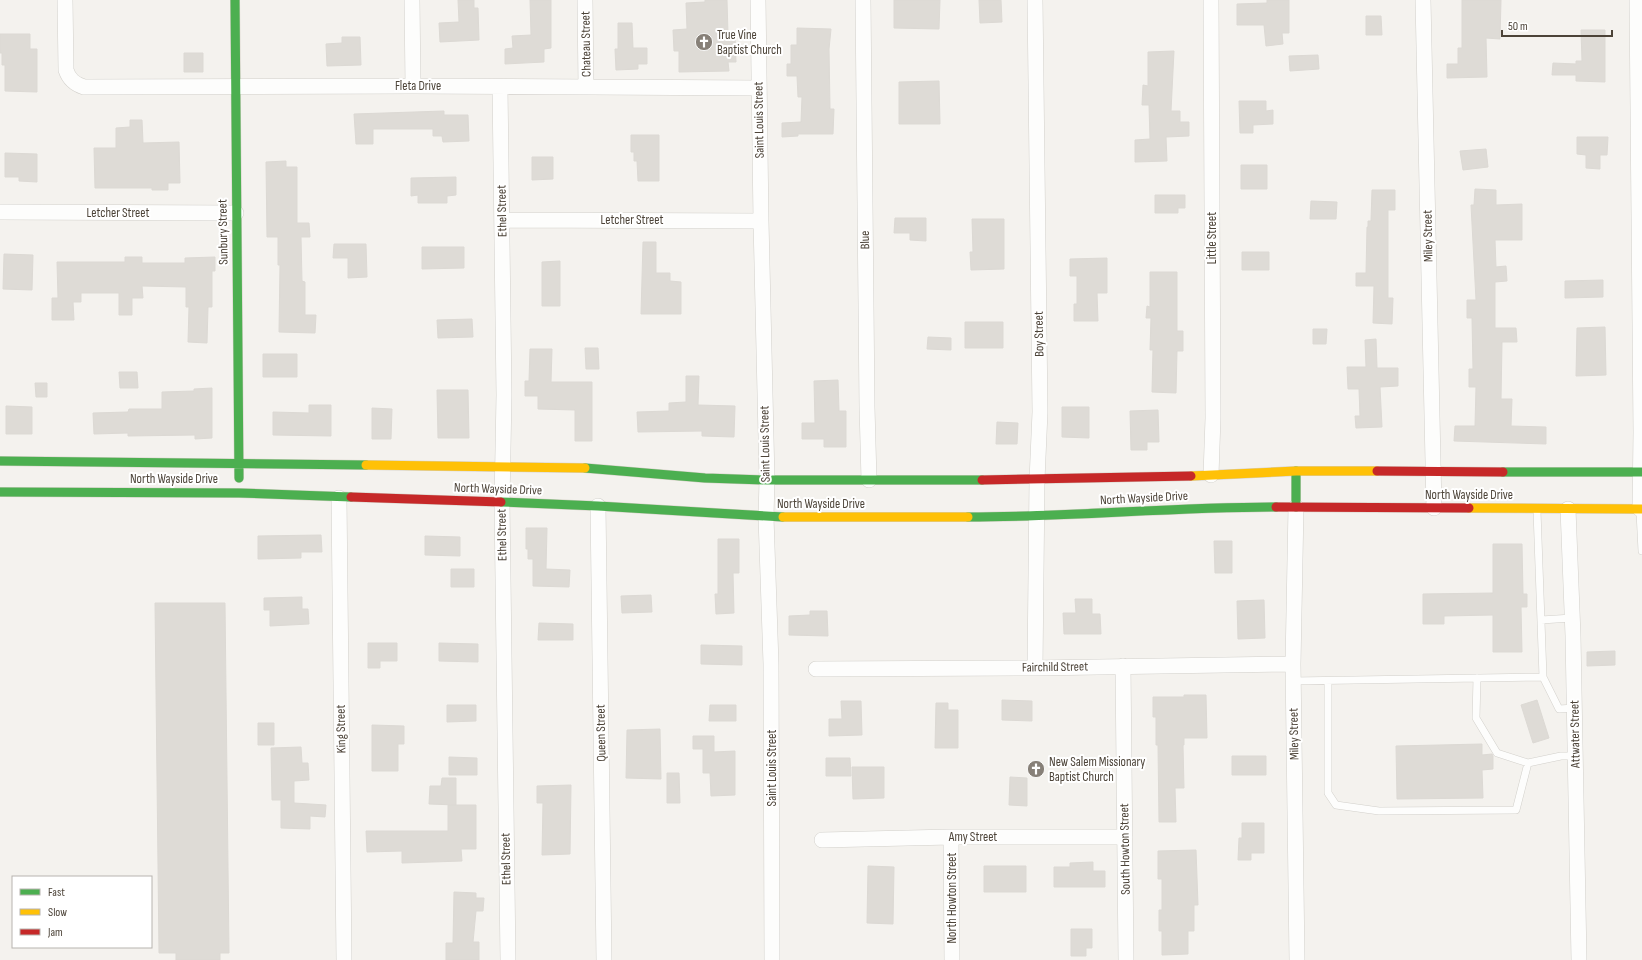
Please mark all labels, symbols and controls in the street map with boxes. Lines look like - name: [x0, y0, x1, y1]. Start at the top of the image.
- street label: Chateau Street: [577, 11, 595, 77]
- scale bar: [1502, 12, 1612, 38]
- text: 50 m: [1508, 19, 1528, 34]
- place label: True Vine Baptist Church: [717, 27, 782, 58]
- church icon: True Vine Baptist Church: [694, 32, 714, 52]
- street label: Fleta Drive: [395, 78, 441, 94]
- street label: Saint Louis Street: [750, 81, 768, 159]
- street label: Ethel Street: [494, 185, 510, 237]
- street label: Sunbury Street: [214, 199, 232, 265]
- street label: Letcher Street: [87, 205, 149, 221]
- street label: Miley Street: [1420, 210, 1436, 262]
- street label: Letcher Street: [601, 212, 663, 228]
- street label: Little Street: [1204, 212, 1220, 264]
- street label: Blue: [857, 230, 873, 250]
- street label: Boy Street: [1031, 311, 1047, 357]
- street label: Saint Louis Street: [756, 405, 774, 483]
- street label: North Wayside Drive: [130, 471, 218, 487]
- street label: North Wayside Drive: [454, 479, 542, 499]
- street label: North Wayside Drive: [1425, 487, 1513, 503]
- street label: North Wayside Drive: [1100, 488, 1188, 508]
- street label: North Wayside Drive: [777, 496, 865, 512]
- street label: Ethel Street: [494, 509, 510, 561]
- street label: Fairchild Street: [1022, 658, 1088, 676]
- street label: Attwater Street: [1566, 700, 1584, 769]
- street label: Queen Street: [593, 704, 609, 762]
- street label: King Street: [333, 705, 349, 753]
- street label: Miley Street: [1286, 708, 1302, 760]
- street label: Saint Louis Street: [764, 730, 780, 806]
- place label: New Salem Missionary Baptist Church: [1049, 754, 1145, 785]
- church icon: New Salem Missionary Baptist Church: [1026, 759, 1046, 779]
- street label: South Howton Street: [1116, 803, 1134, 895]
- street label: Amy Street: [948, 829, 997, 845]
- street label: Ethel Street: [498, 833, 514, 885]
- street label: North Howton Street: [944, 852, 960, 944]
- legend: [12, 876, 152, 948]
- text: Fast: [48, 885, 65, 900]
- text: Slow: [48, 905, 67, 920]
- text: Jam: [47, 925, 63, 940]

